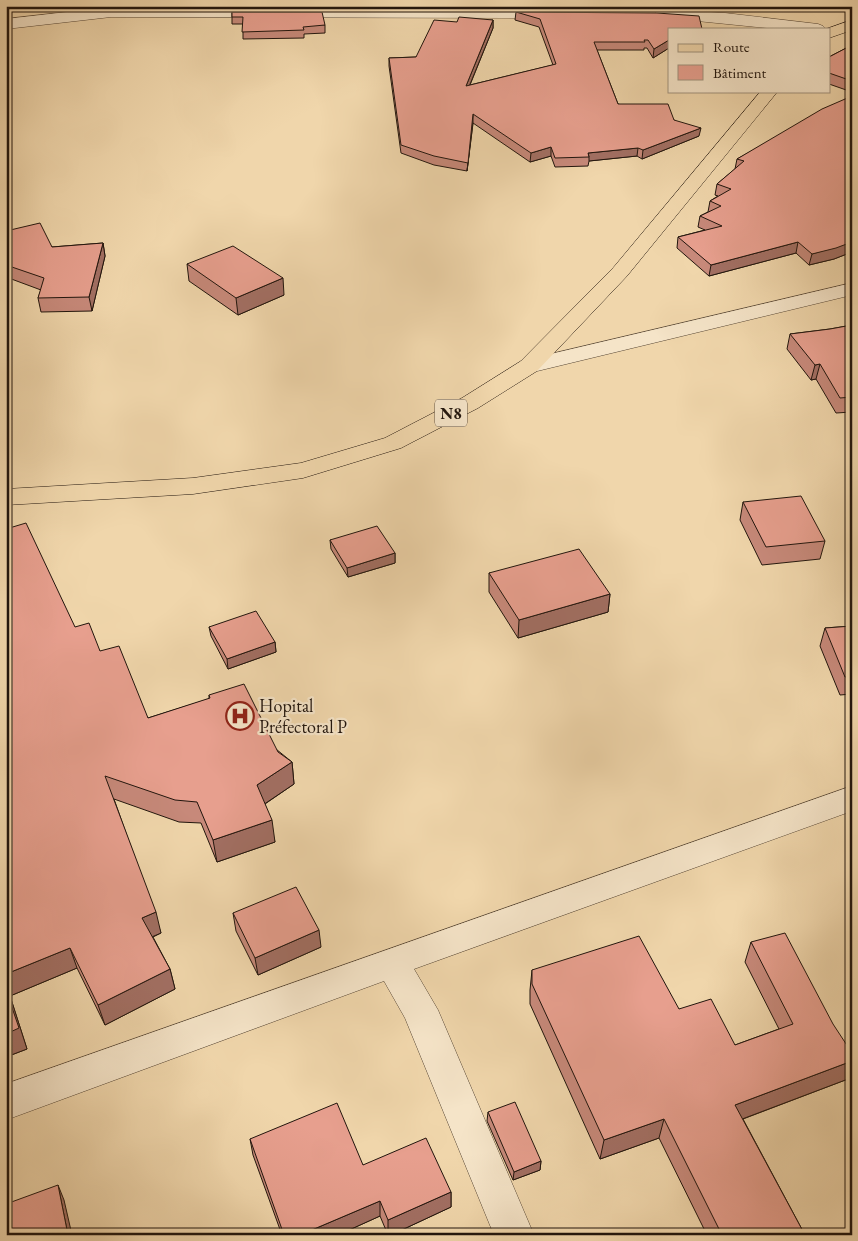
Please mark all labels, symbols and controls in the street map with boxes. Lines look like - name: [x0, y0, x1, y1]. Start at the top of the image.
- legend: [668, 28, 830, 92]
- text: Route: [713, 37, 750, 56]
- text: Bâtiment: [713, 63, 767, 82]
- road number: N8: [435, 399, 467, 426]
- place label: Hopital Préfectoral P: [259, 694, 347, 738]
- hospital icon: Hopital Préfectoral P: [225, 701, 255, 731]

